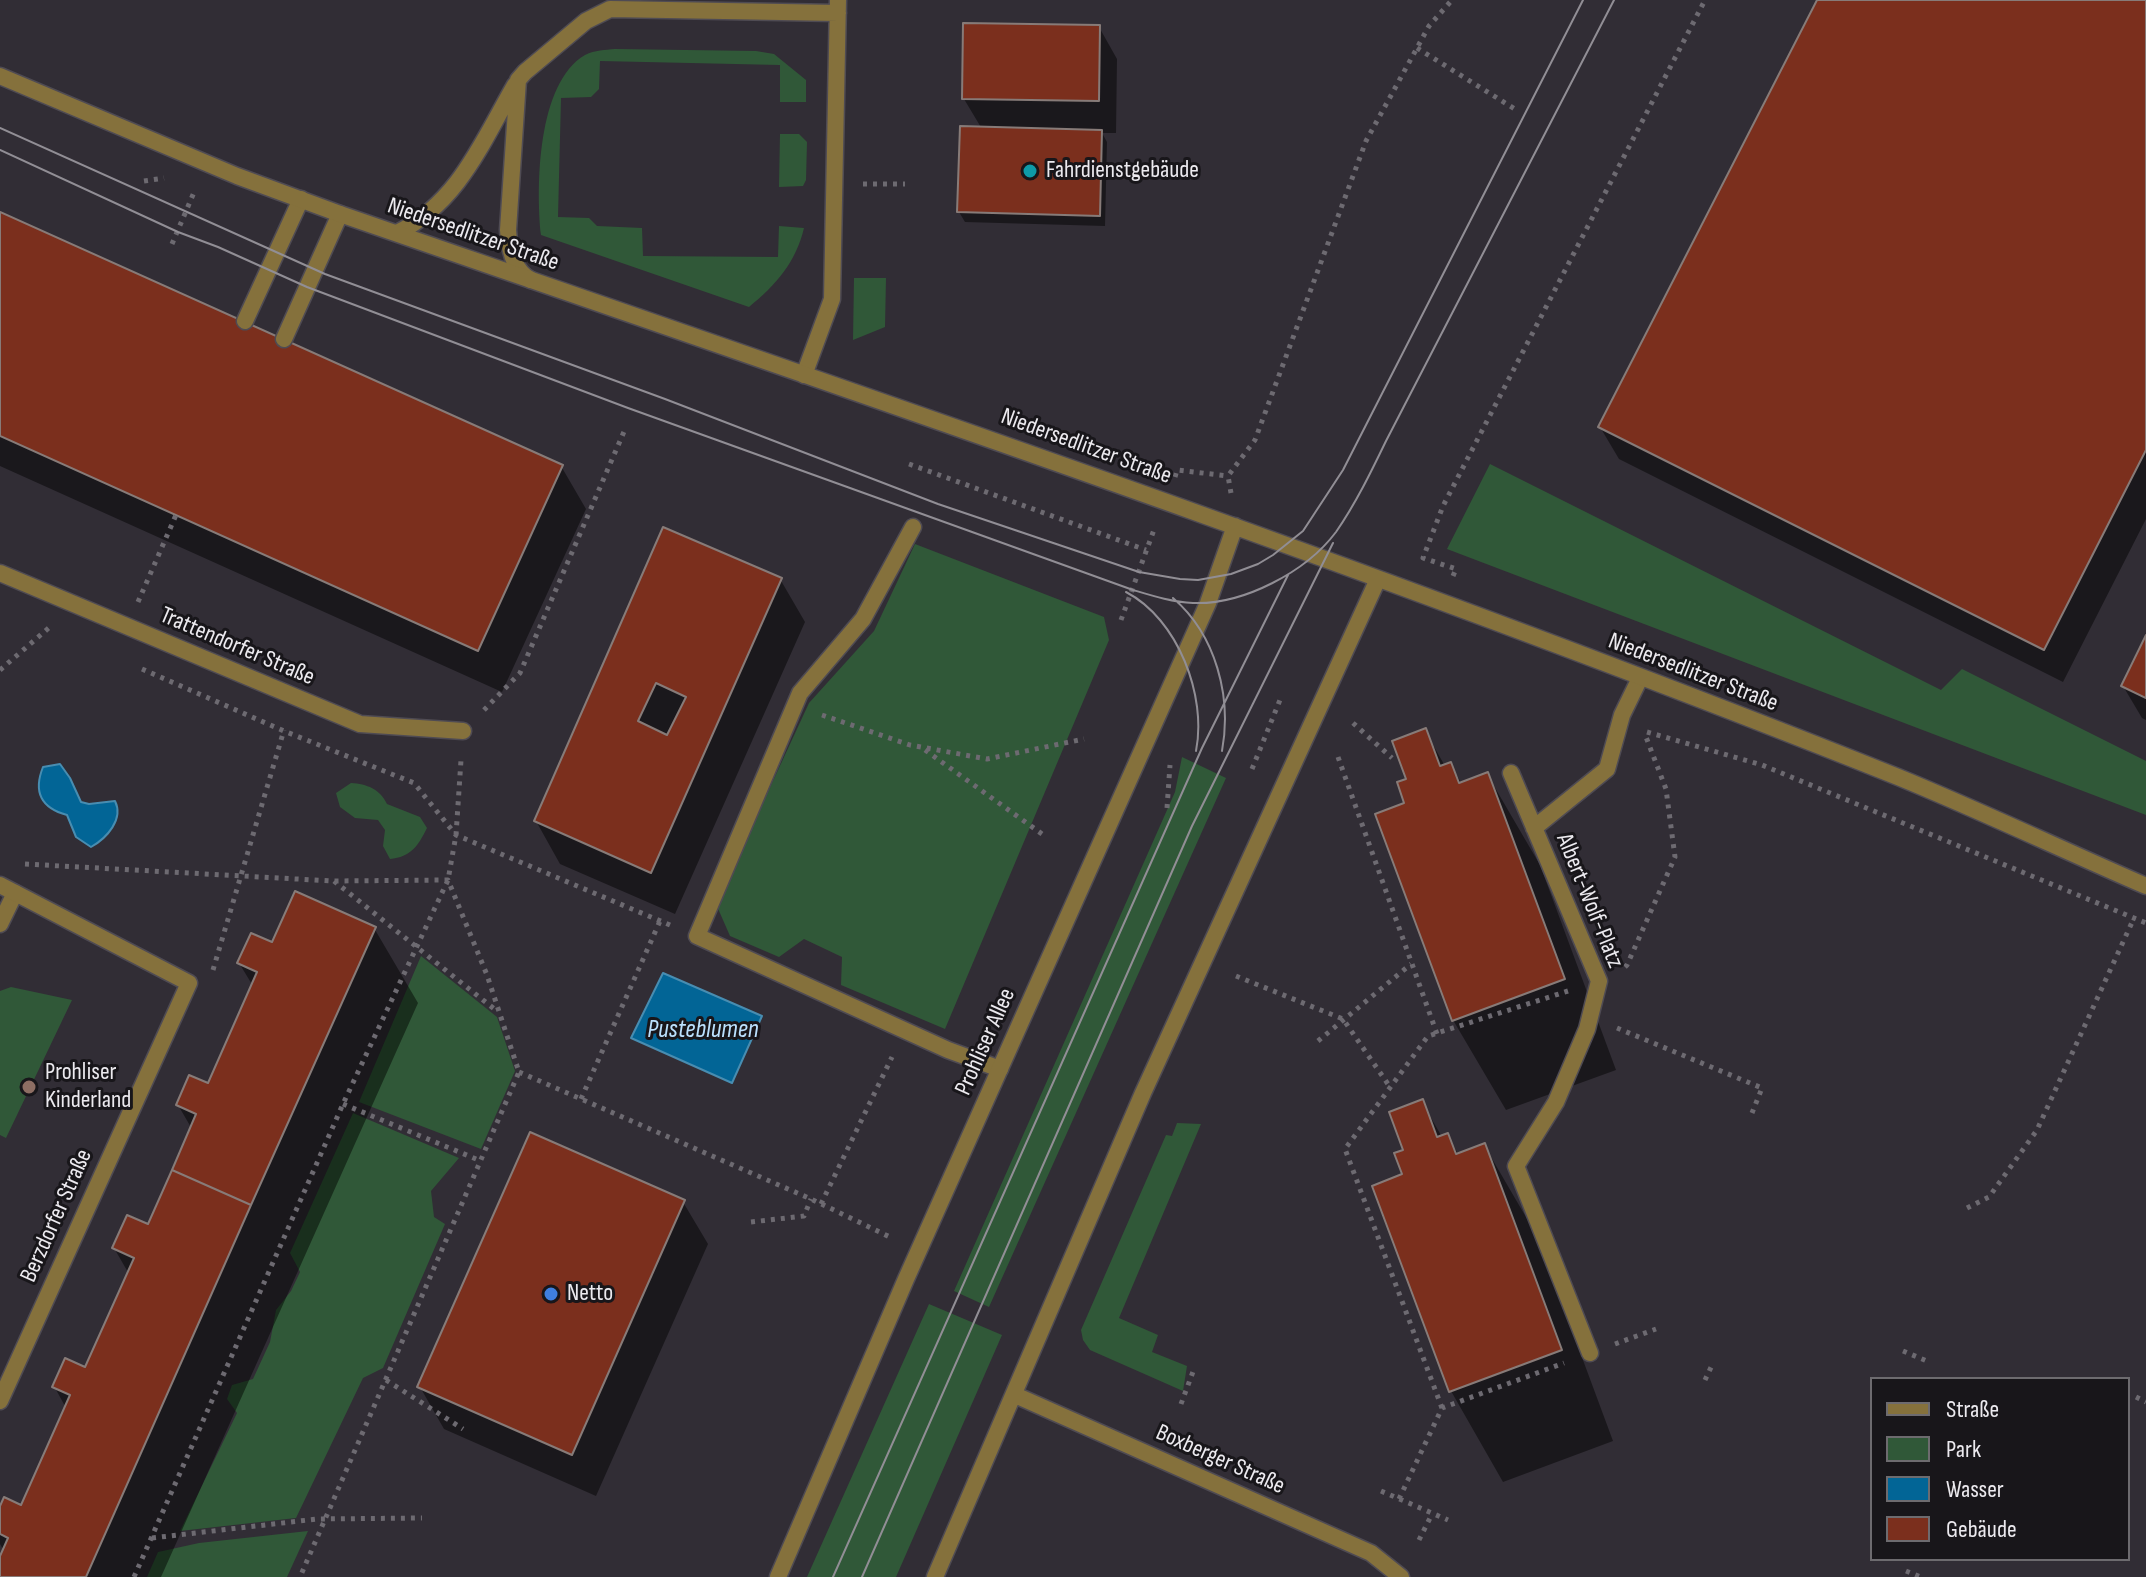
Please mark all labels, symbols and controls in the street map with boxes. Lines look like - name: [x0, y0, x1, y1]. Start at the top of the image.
- place label: Fahrdienstgebäude: [1046, 157, 1199, 185]
- marker: Fahrdienstgebäude: [1021, 162, 1039, 180]
- street label: Niedersedlitzer Straße: [383, 192, 563, 278]
- street label: Niedersedlitzer Straße: [997, 403, 1175, 491]
- street label: Trattendorfer Straße: [155, 602, 319, 692]
- street label: Niedersedlitzer Straße: [1604, 627, 1782, 719]
- street label: Albert-Wolf-Platz: [1549, 830, 1629, 972]
- street label: Prohliser Allee: [950, 984, 1022, 1100]
- water label: Pusteblumen: [647, 1014, 759, 1046]
- place label: Prohliser Kinderland: [45, 1059, 131, 1115]
- marker: Prohliser Kinderland: [20, 1078, 38, 1096]
- street label: Berzdorfer Straße: [15, 1145, 99, 1287]
- place label: Netto: [567, 1280, 613, 1308]
- marker: Netto: [542, 1285, 560, 1303]
- legend: [1870, 1377, 2130, 1561]
- text: Straße: [1946, 1395, 1999, 1424]
- street label: Boxberger Straße: [1151, 1419, 1289, 1501]
- text: Park: [1946, 1435, 1981, 1464]
- text: Wasser: [1946, 1475, 2004, 1504]
- text: Gebäude: [1946, 1515, 2017, 1544]

